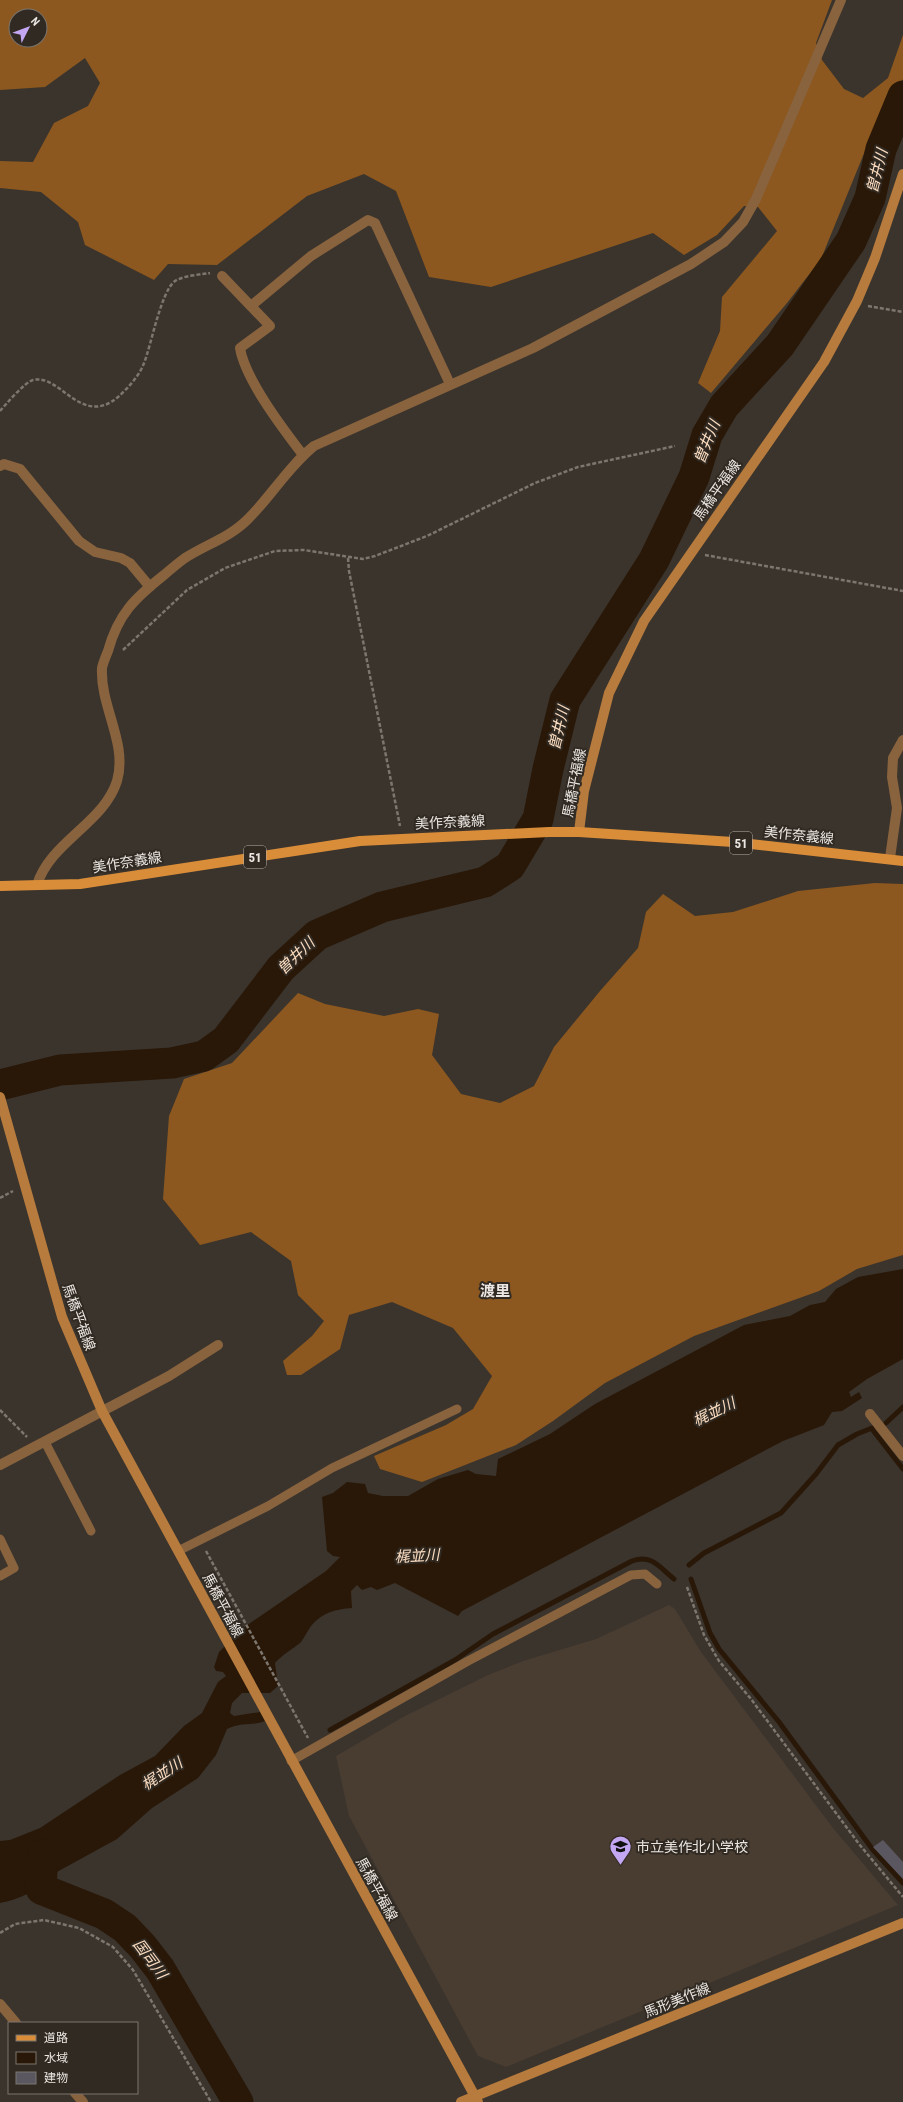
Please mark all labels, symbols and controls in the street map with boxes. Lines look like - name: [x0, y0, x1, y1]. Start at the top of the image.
- north arrow: [8, 8, 48, 48]
- text: N: [28, 15, 42, 29]
- water label: 曽井川: [863, 145, 892, 195]
- water label: 曽井川: [690, 416, 725, 466]
- street label: 馬橋平福線: [690, 457, 744, 523]
- water label: 曽井川: [545, 702, 573, 752]
- street label: 馬橋平福線: [559, 747, 589, 819]
- street label: 美作奈義線: [415, 812, 485, 832]
- street label: 美作奈義線: [763, 823, 835, 847]
- road number: 51: [730, 832, 752, 854]
- road number: 51: [244, 846, 266, 868]
- street label: 美作奈義線: [91, 849, 163, 875]
- water label: 曽井川: [274, 933, 320, 978]
- street label: 馬橋平福線: [60, 1281, 98, 1353]
- district label: 渡里: [480, 1282, 510, 1300]
- water label: 梶並川: [690, 1393, 740, 1430]
- water label: 梶並川: [394, 1546, 442, 1566]
- street label: 馬橋平福線: [200, 1570, 246, 1640]
- water label: 梶並川: [138, 1753, 187, 1794]
- school or university icon: 市立美作北小学校: [608, 1834, 634, 1867]
- place label: 市立美作北小学校: [636, 1839, 748, 1855]
- street label: 馬橋平福線: [353, 1855, 401, 1923]
- water label: 国司川: [129, 1936, 172, 1984]
- street label: 馬形美作線: [642, 1979, 712, 2021]
- legend: [8, 2022, 138, 2094]
- text: 道路: [44, 2031, 68, 2045]
- text: 水域: [44, 2051, 68, 2065]
- text: 建物: [44, 2071, 68, 2085]

